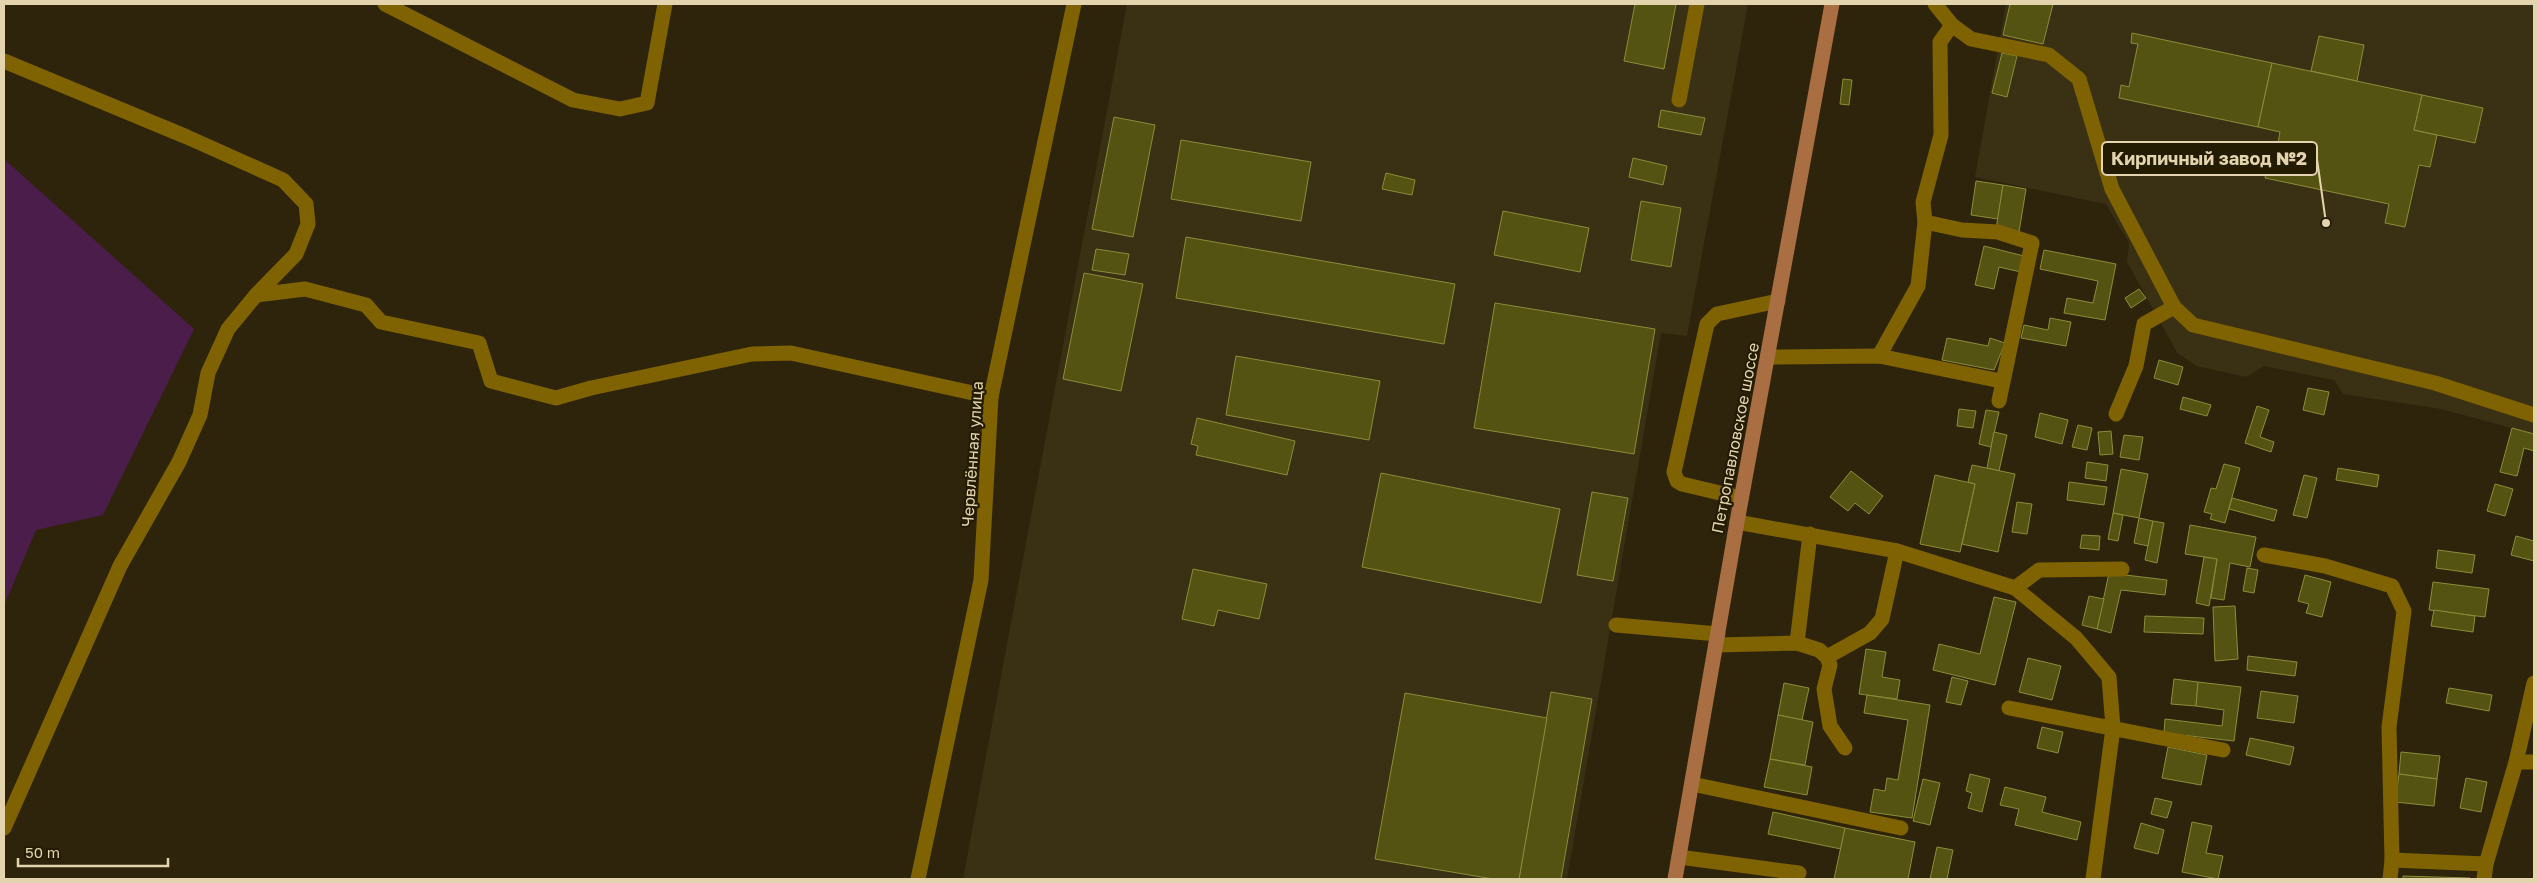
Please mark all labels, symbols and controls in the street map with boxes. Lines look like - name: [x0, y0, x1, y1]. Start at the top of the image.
- callout: Кирпичный завод №2: [2102, 142, 2317, 175]
- text: Кирпичный завод №2: [2111, 147, 2307, 169]
- street label: Петропавловское шоссе: [1707, 341, 1763, 535]
- street label: Червлённая улица: [957, 380, 987, 528]
- scale bar: [18, 836, 168, 868]
- text: 50 m: [25, 843, 60, 861]

